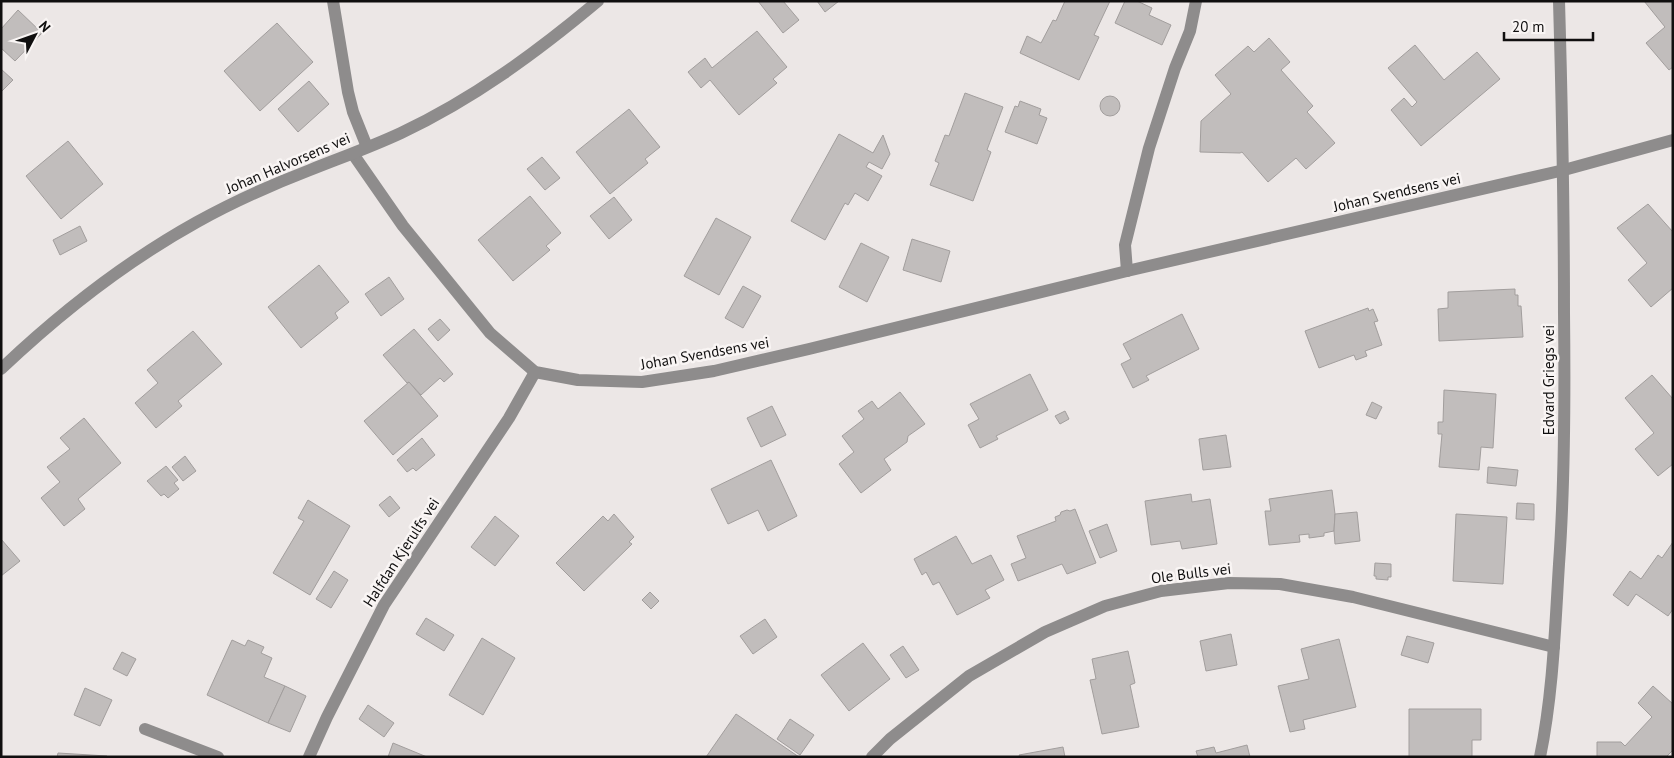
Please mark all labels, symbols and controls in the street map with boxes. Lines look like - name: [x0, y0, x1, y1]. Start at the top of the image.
- north arrow: [10, 10, 60, 60]
- scale bar: [1504, 10, 1593, 42]
- text: N: [35, 17, 55, 36]
- text: 20 m: [1512, 17, 1545, 36]
- street label: Johan Halvorsens vei: [222, 128, 353, 198]
- street label: Johan Svendsens vei: [1330, 168, 1463, 216]
- street label: Edvard Griegs vei: [1539, 325, 1558, 435]
- street label: Johan Svendsens vei: [638, 332, 771, 374]
- street label: Halfdan Kjerulfs vei: [359, 494, 443, 610]
- street label: Ole Bulls vei: [1150, 559, 1232, 587]

